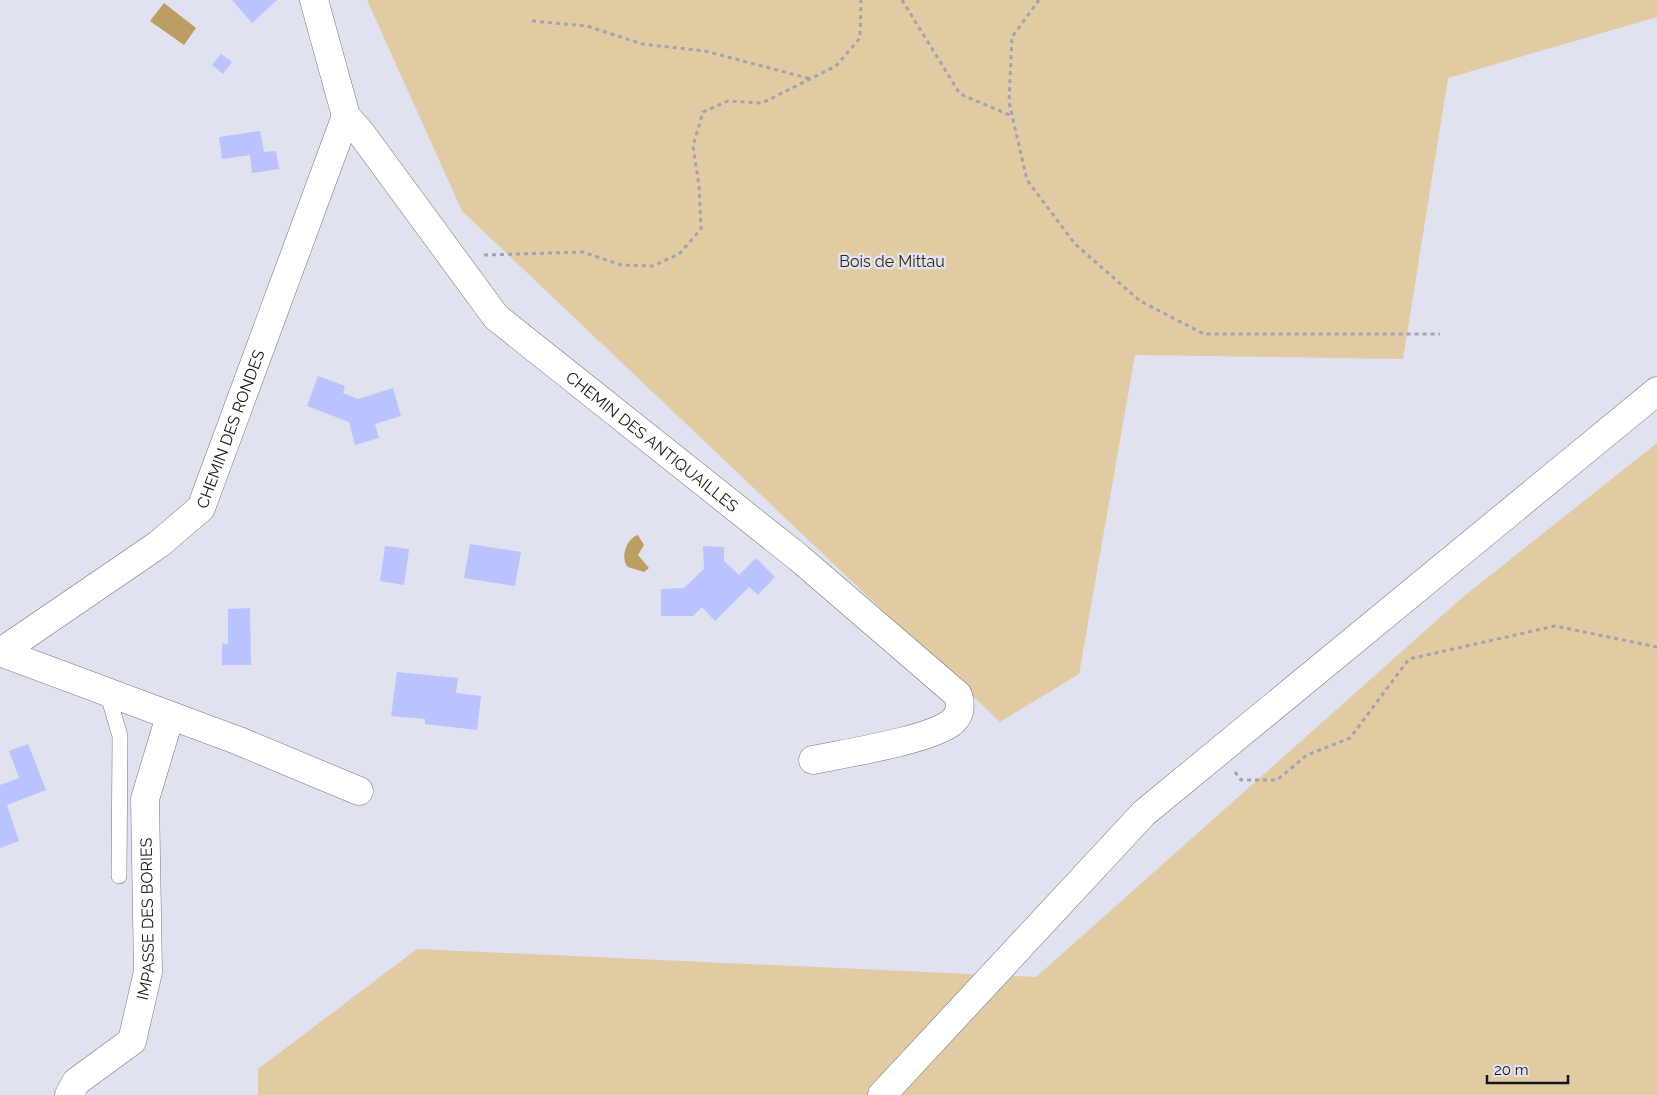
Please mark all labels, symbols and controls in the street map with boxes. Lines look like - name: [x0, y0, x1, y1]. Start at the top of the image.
- park label: Bois de Mittau: [839, 252, 945, 271]
- street label: CHEMIN DES RONDES: [192, 347, 268, 511]
- street label: CHEMIN DES ANTIQUAILLES: [562, 367, 743, 516]
- street label: IMPASSE DES BORIES: [132, 837, 158, 1002]
- scale bar: [1487, 1052, 1568, 1084]
- text: 20 m: [1494, 1061, 1529, 1079]

